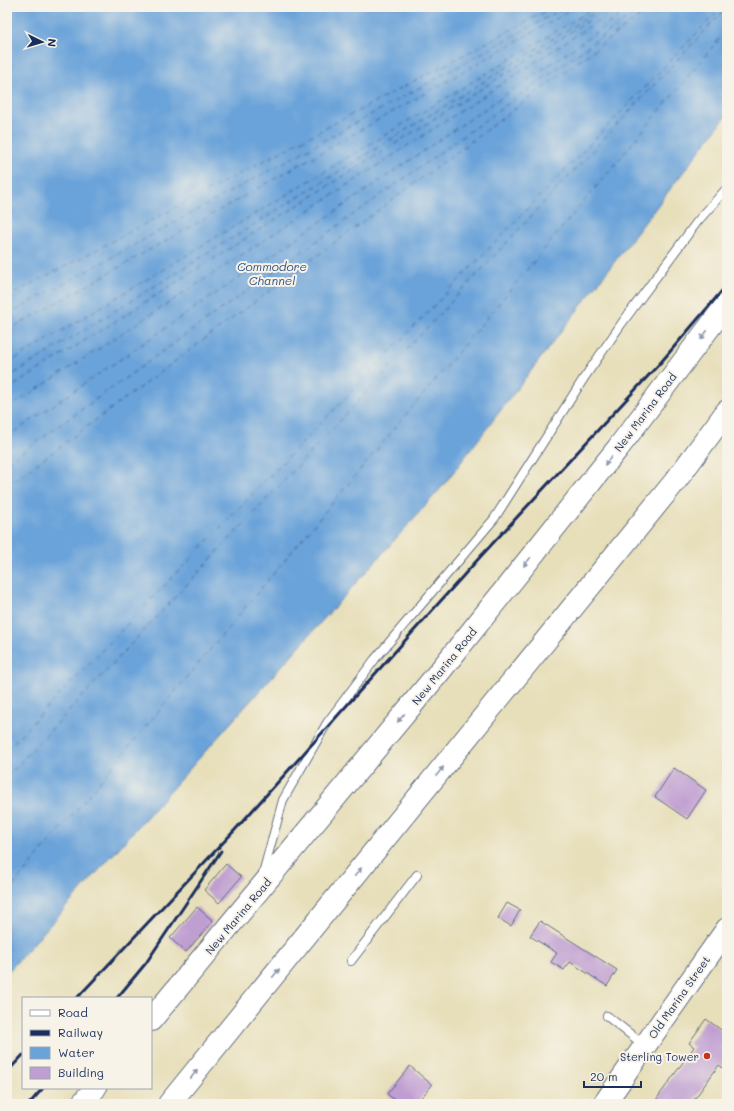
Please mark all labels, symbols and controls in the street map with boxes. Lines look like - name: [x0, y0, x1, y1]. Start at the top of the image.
- north arrow: [22, 22, 62, 62]
- text: N: [45, 38, 60, 48]
- water label: Commodore Channel: [237, 258, 307, 288]
- one-way arrow: [699, 329, 708, 340]
- street label: New Marina Road: [610, 369, 680, 455]
- one-way arrow: [604, 455, 612, 466]
- one-way arrow: [523, 557, 531, 568]
- street label: New Marina Road: [408, 624, 480, 708]
- one-way arrow: [397, 713, 406, 723]
- one-way arrow: [435, 766, 444, 777]
- one-way arrow: [353, 867, 362, 878]
- street label: New Marina Road: [202, 875, 274, 957]
- street label: Old Marina Street: [645, 952, 713, 1041]
- one-way arrow: [271, 967, 280, 978]
- legend: [22, 997, 152, 1089]
- text: Road: [58, 1004, 88, 1020]
- text: Railway: [58, 1024, 103, 1040]
- text: Water: [58, 1044, 95, 1060]
- place label: Sterling Tower: [620, 1049, 699, 1064]
- marker: Sterling Tower: [702, 1051, 712, 1061]
- scale bar: [584, 1063, 641, 1089]
- text: Building: [58, 1064, 104, 1080]
- one-way arrow: [189, 1068, 198, 1079]
- text: 20 m: [590, 1068, 618, 1084]

